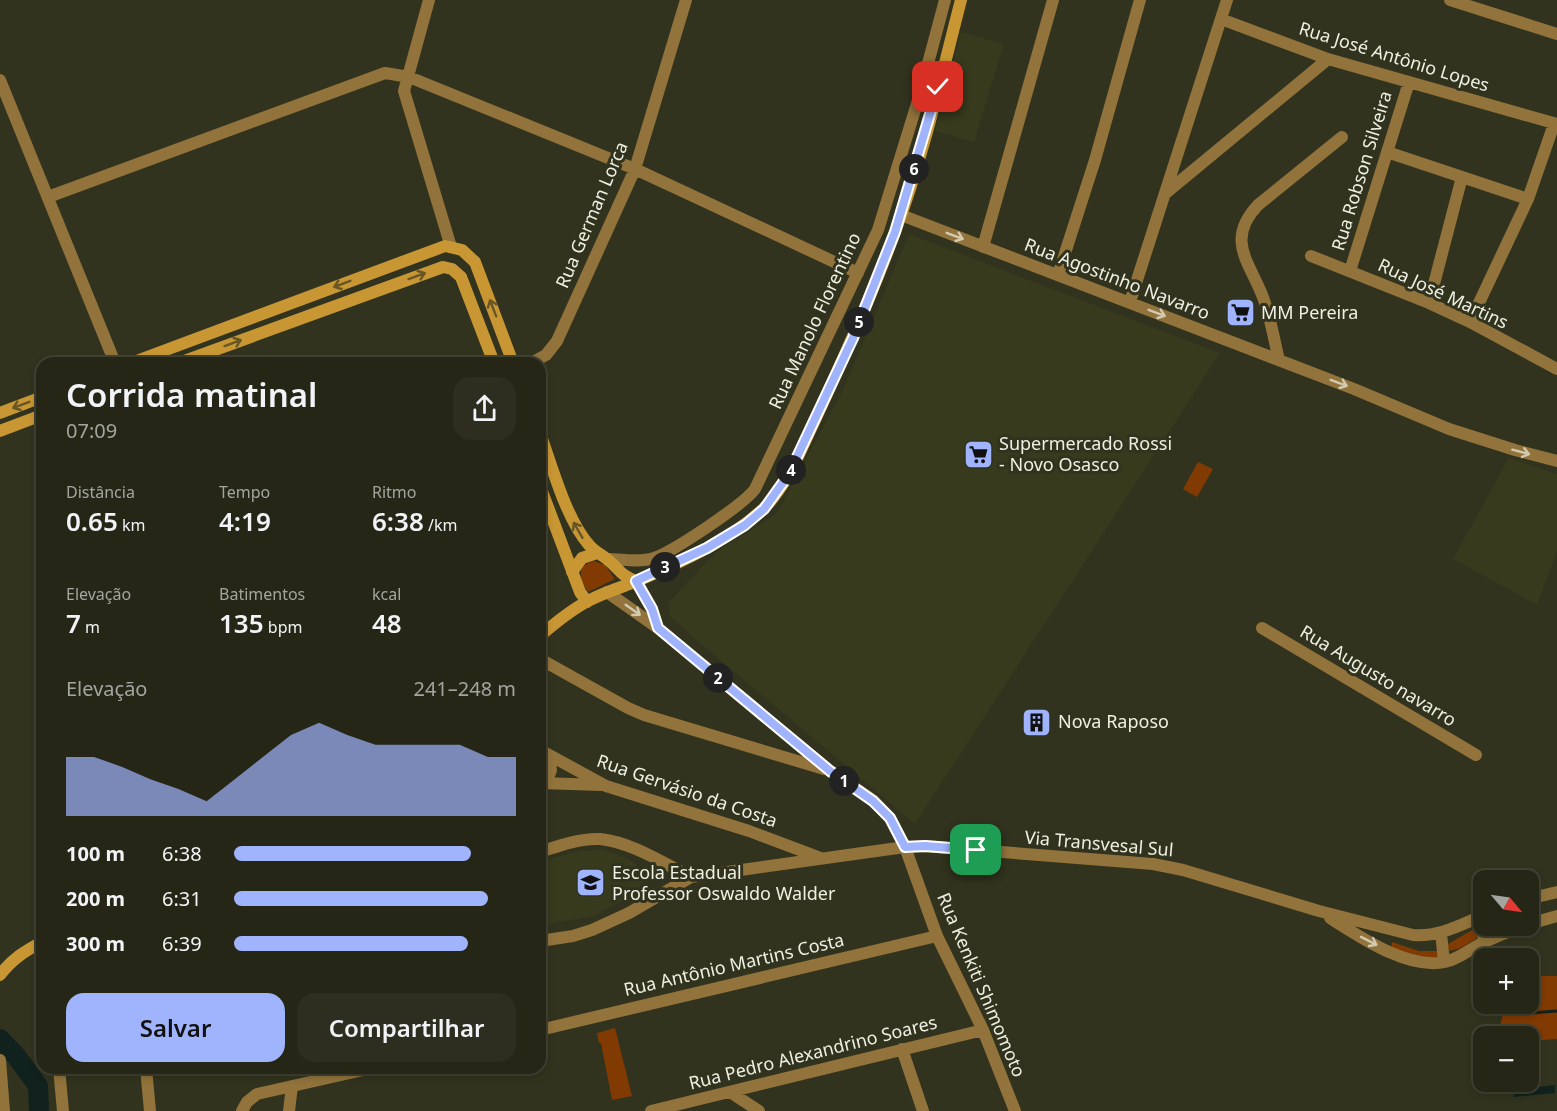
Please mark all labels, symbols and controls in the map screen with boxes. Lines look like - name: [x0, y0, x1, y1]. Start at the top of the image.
- street label: Rua José Antônio Lopes: [1296, 16, 1492, 96]
- pin: [912, 61, 963, 112]
- icon: check: [921, 70, 954, 103]
- street label: Rua Robson Silveira: [1325, 88, 1397, 254]
- street label: Rua German Lorca: [549, 138, 633, 291]
- pin: 6: [899, 154, 929, 184]
- text: 6: [909, 158, 919, 180]
- street label: Rua Manolo Florentino: [763, 228, 866, 413]
- one-way arrow: [946, 231, 964, 242]
- street label: Rua Agostinho Navarro: [1021, 232, 1213, 324]
- street label: Rua José Martins: [1374, 252, 1512, 334]
- one-way arrow: [407, 270, 426, 281]
- one-way arrow: [333, 279, 351, 290]
- supermarket icon: MM Pereira: [1224, 297, 1256, 329]
- one-way arrow: [486, 299, 497, 318]
- place label: MM Pereira: [1261, 300, 1358, 324]
- pin: 5: [844, 307, 874, 337]
- one-way arrow: [1147, 308, 1166, 319]
- text: 5: [854, 311, 864, 333]
- one-way arrow: [224, 336, 242, 347]
- text: Corrida matinal: [66, 372, 317, 417]
- button: share: [453, 377, 516, 440]
- one-way arrow: [1329, 378, 1348, 389]
- one-way arrow: [12, 400, 31, 411]
- text: 07:09: [66, 417, 117, 444]
- place label: Supermercado Rossi - Novo Osasco: [999, 431, 1172, 476]
- supermarket icon: Supermercado Rossi - Novo Osasco: [962, 438, 994, 470]
- one-way arrow: [1512, 446, 1531, 458]
- pin: 4: [776, 455, 806, 485]
- text: 4: [786, 459, 796, 481]
- text: Distância: [66, 481, 135, 503]
- text: Tempo: [219, 481, 270, 503]
- text: Ritmo: [372, 481, 417, 503]
- text: 0.65: [66, 503, 118, 539]
- text: 4:19: [219, 503, 271, 539]
- text: 6:38: [372, 503, 424, 539]
- text: km: [118, 514, 145, 536]
- text: /km: [424, 514, 457, 536]
- one-way arrow: [572, 522, 584, 539]
- pin: 3: [650, 552, 680, 582]
- text: 3: [660, 556, 670, 578]
- text: Elevação: [66, 583, 131, 605]
- text: Batimentos: [219, 583, 305, 605]
- text: kcal: [372, 583, 401, 605]
- one-way arrow: [624, 604, 640, 616]
- text: 7: [66, 605, 81, 641]
- text: 135: [219, 605, 264, 641]
- text: 48: [372, 605, 402, 641]
- text: m: [81, 616, 100, 638]
- text: bpm: [264, 616, 302, 638]
- street label: Rua Augusto navarro: [1296, 619, 1461, 731]
- pin: 2: [703, 663, 733, 693]
- text: 2: [713, 667, 723, 689]
- text: Elevação: [66, 675, 147, 702]
- text: 241–248 m: [413, 675, 516, 702]
- building icon: Nova Raposo: [1021, 706, 1053, 738]
- place label: Nova Raposo: [1058, 709, 1169, 733]
- street label: Rua Gervásio da Costa: [594, 748, 781, 832]
- pin: 1: [829, 766, 859, 796]
- text: 1: [839, 770, 849, 792]
- pin: [950, 824, 1001, 875]
- street label: Via Transvesal Sul: [1024, 825, 1174, 861]
- icon: arrive: [959, 833, 992, 866]
- text: 100 m: [66, 840, 125, 867]
- text: 6:38: [162, 840, 202, 867]
- place label: Escola Estadual Professor Oswaldo Walder: [612, 860, 836, 905]
- school or university icon: Escola Estadual Professor Oswaldo Walder: [575, 867, 607, 899]
- north arrow: [1473, 870, 1539, 936]
- map controls: [1473, 870, 1539, 1092]
- text: 200 m: [66, 885, 125, 912]
- text: 6:31: [162, 885, 202, 912]
- street label: Rua Kenkiti Shimomoto: [932, 889, 1032, 1080]
- street label: Rua Antônio Martins Costa: [621, 927, 846, 1001]
- text: 300 m: [66, 930, 125, 957]
- text: 6:39: [162, 930, 202, 957]
- one-way arrow: [1360, 935, 1377, 947]
- button: +: [1473, 948, 1539, 1014]
- button: Salvar: [66, 993, 285, 1062]
- button: Compartilhar: [297, 993, 516, 1062]
- street label: Rua Pedro Alexandrino Soares: [686, 1010, 939, 1095]
- button: −: [1473, 1026, 1539, 1092]

